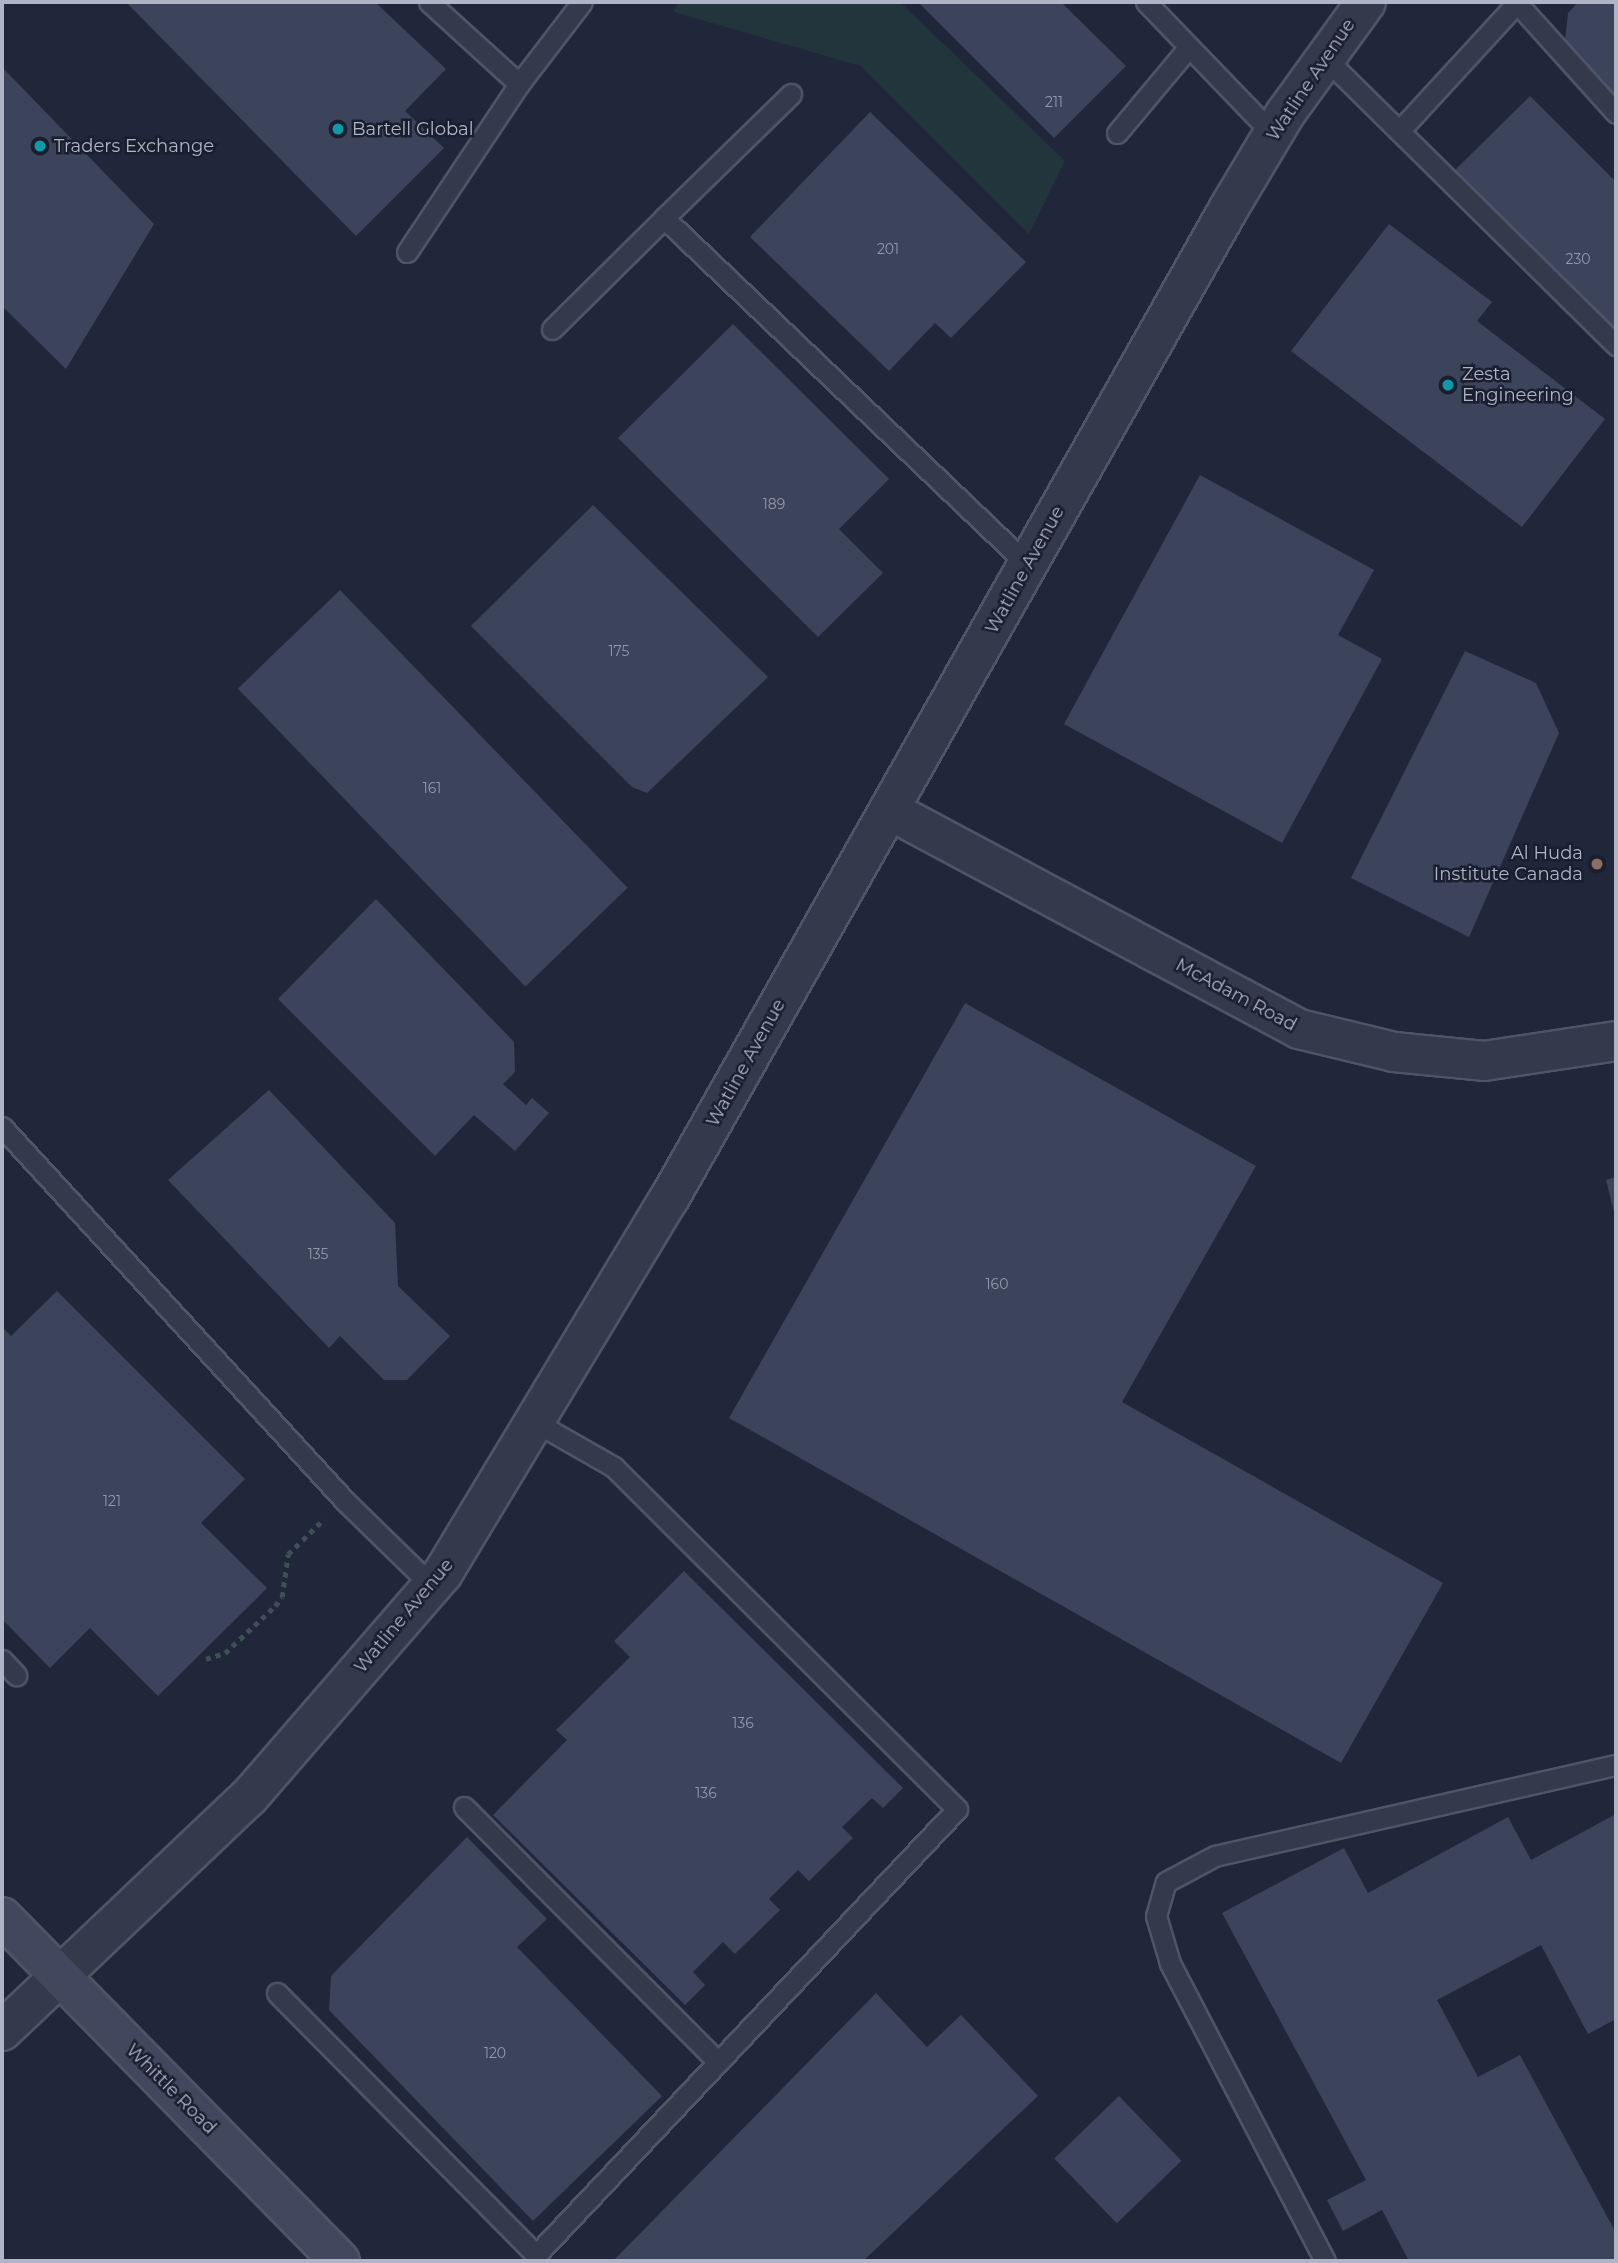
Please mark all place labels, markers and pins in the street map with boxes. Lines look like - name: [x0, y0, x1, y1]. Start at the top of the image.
- place label: Bartell Global: [352, 118, 474, 140]
- marker: Bartell Global: [330, 121, 346, 137]
- place label: Traders Exchange: [54, 135, 214, 157]
- marker: Traders Exchange: [32, 138, 48, 154]
- place label: Zesta Engineering: [1462, 364, 1574, 406]
- marker: Zesta Engineering: [1440, 377, 1456, 393]
- place label: Al Huda Institute Canada: [1434, 843, 1583, 886]
- marker: Al Huda Institute Canada: [1589, 856, 1605, 872]

